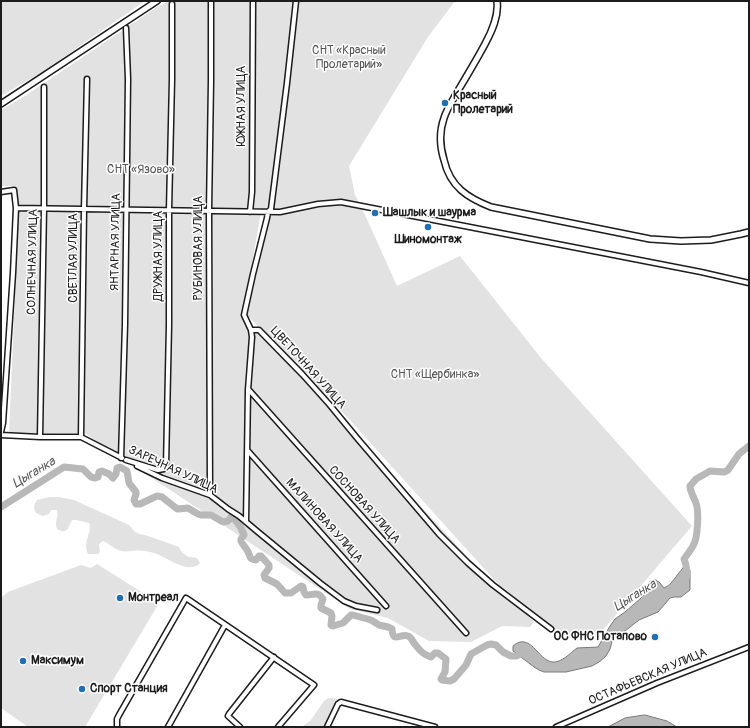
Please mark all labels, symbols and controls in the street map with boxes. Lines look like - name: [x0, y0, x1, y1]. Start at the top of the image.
- park label: СНТ «Красный Пролетарий»: [312, 44, 386, 72]
- street label: ЮЖНАЯ УЛИЦА: [235, 66, 249, 146]
- place label: Красный Пролетарий: [453, 89, 513, 117]
- marker: Красный Пролетарий: [440, 98, 450, 108]
- park label: СНТ «Язово»: [107, 163, 175, 177]
- street label: ЯНТАРНАЯ УЛИЦА: [108, 193, 124, 291]
- street label: РУБИНОВАЯ УЛИЦА: [192, 196, 206, 300]
- place label: Шашлык и шаурма: [383, 206, 476, 220]
- marker: Шашлык и шаурма: [370, 208, 380, 218]
- street label: СОЛНЕЧНАЯ УЛИЦА: [25, 209, 41, 315]
- street label: ДРУЖНАЯ УЛИЦА: [152, 211, 166, 301]
- street label: СВЕТЛАЯ УЛИЦА: [67, 213, 81, 303]
- marker: Шиномонтаж: [423, 222, 433, 232]
- place label: Шиномонтаж: [394, 233, 462, 247]
- street label: ЦВЕТОЧНАЯ УЛИЦА: [267, 324, 349, 412]
- park label: СНТ «Щербинка»: [391, 368, 479, 382]
- street label: ЗАРЕЧНАЯ УЛИЦА: [126, 443, 220, 497]
- water label: Цыганка: [10, 454, 58, 492]
- street label: СОСНОВАЯ УЛИЦА: [325, 463, 403, 547]
- street label: МАЛИНОВАЯ УЛИЦА: [282, 476, 366, 566]
- water label: Цыганка: [611, 577, 659, 615]
- place label: Монтреал: [128, 591, 179, 605]
- marker: Монтреал: [115, 593, 125, 603]
- place label: ОС ФНС Потапово: [554, 630, 647, 644]
- marker: ОС ФНС Потапово: [650, 632, 660, 642]
- street label: ОСТАФЬЕВСКАЯ УЛИЦА: [587, 646, 709, 708]
- place label: Максимум: [31, 654, 84, 668]
- marker: Максимум: [18, 656, 28, 666]
- place label: Спорт Станция: [90, 682, 168, 696]
- marker: Спорт Станция: [77, 684, 87, 694]

